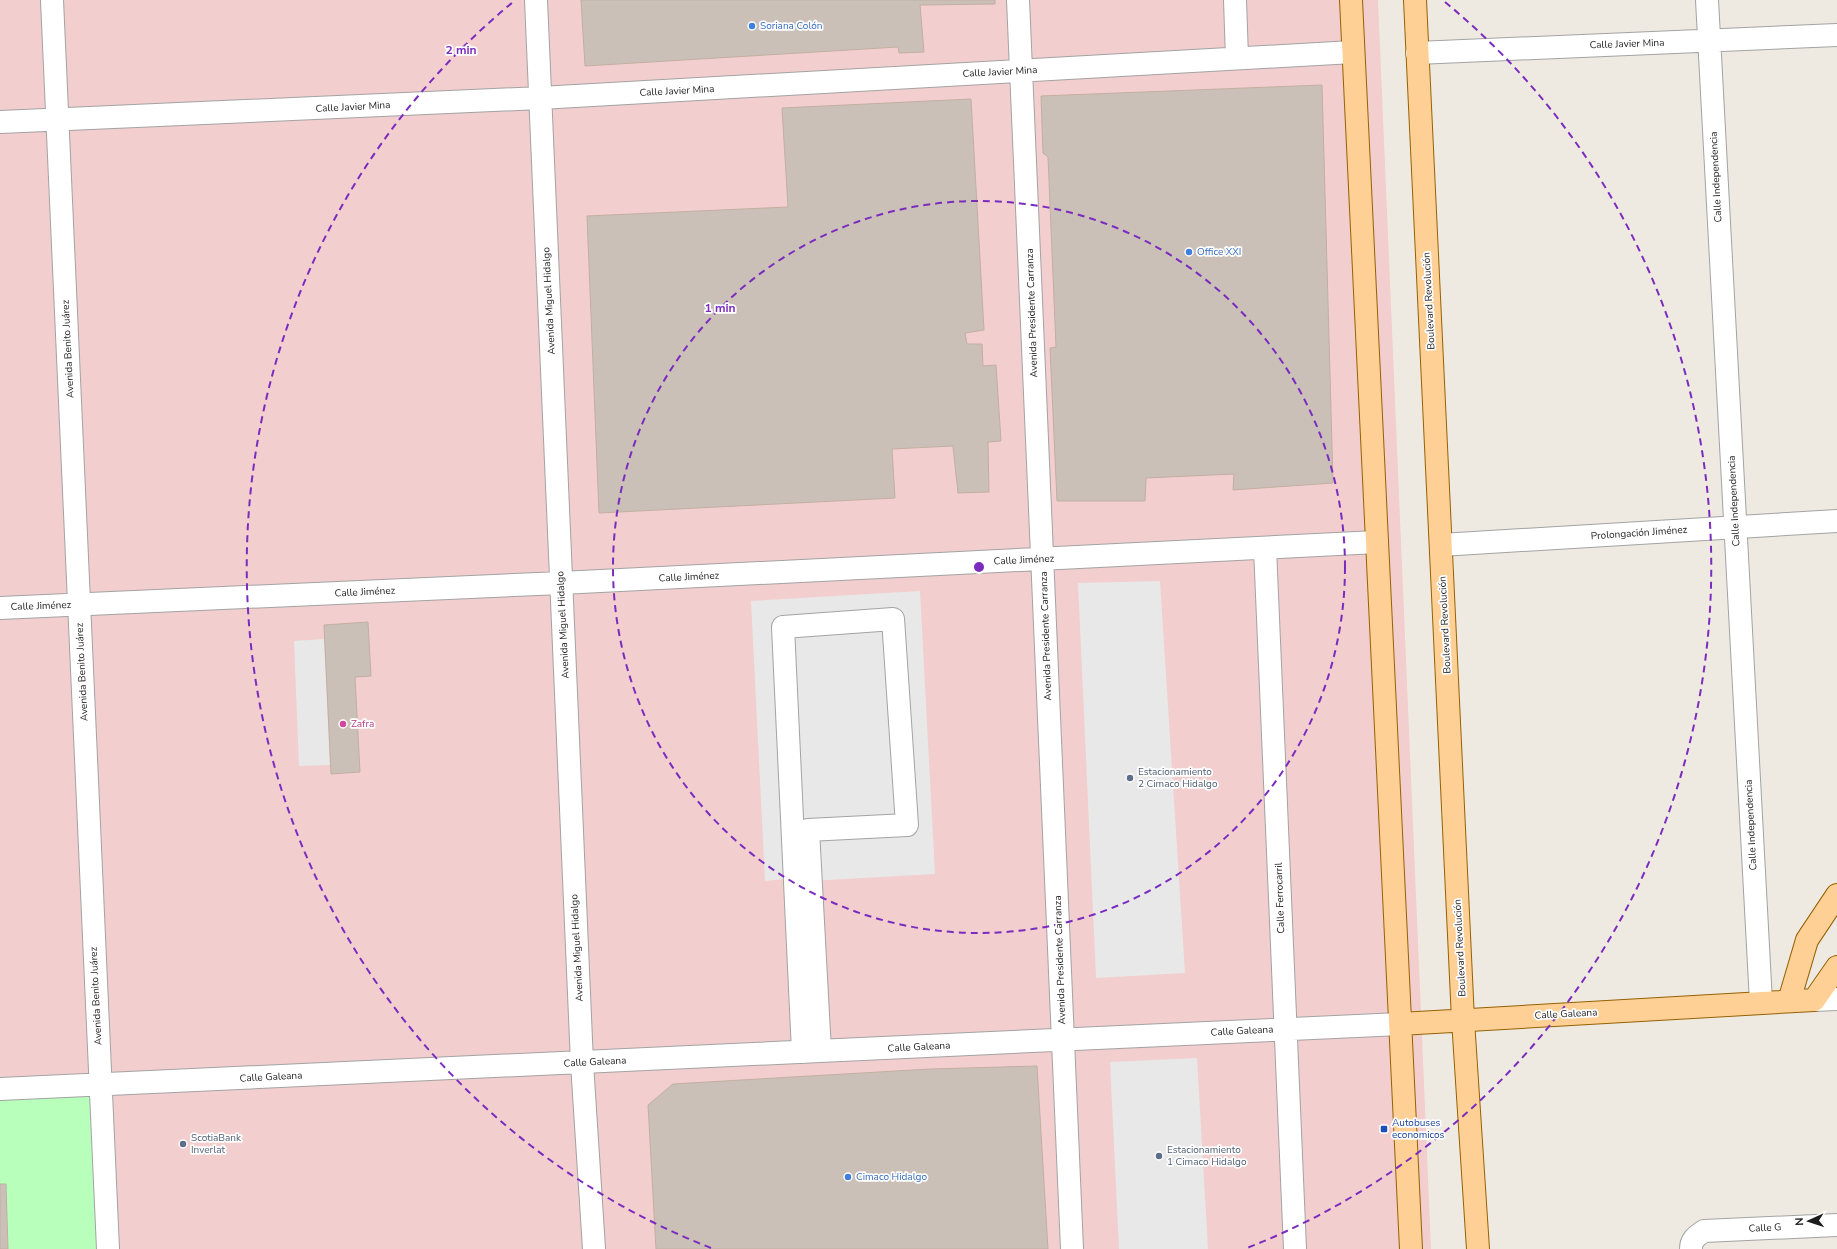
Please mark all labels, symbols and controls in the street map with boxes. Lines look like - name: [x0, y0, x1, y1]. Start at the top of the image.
- place label: Soriana Colón: [760, 19, 823, 33]
- marker: Soriana Colón: [747, 21, 757, 31]
- street label: Calle Javier Mina: [1589, 36, 1665, 52]
- text: 2 min: [445, 42, 477, 58]
- street label: Calle Javier Mina: [962, 63, 1038, 81]
- street label: Calle Javier Mina: [639, 82, 715, 100]
- street label: Calle Javier Mina: [315, 98, 391, 116]
- street label: Calle Independencia: [1707, 131, 1725, 223]
- place label: Office XXI: [1197, 245, 1241, 259]
- street label: Avenida Miguel Hidalgo: [539, 246, 559, 355]
- marker: Office XXI: [1184, 247, 1194, 257]
- street label: Avenida Presidente Carranza: [1023, 248, 1041, 378]
- street label: Boulevard Revolución: [1419, 252, 1439, 350]
- street label: Avenida Benito Juárez: [58, 299, 78, 398]
- text: 1 min: [704, 300, 736, 316]
- street label: Calle Independencia: [1725, 455, 1743, 547]
- street label: Prolongación Jiménez: [1590, 523, 1688, 543]
- street label: Calle Jiménez: [993, 551, 1055, 569]
- centre of rings: [972, 560, 986, 574]
- street label: Calle Jiménez: [658, 568, 720, 586]
- street label: Avenida Miguel Hidalgo: [553, 570, 573, 679]
- street label: Avenida Presidente Carranza: [1037, 571, 1055, 701]
- street label: Boulevard Revolución: [1435, 576, 1455, 674]
- street label: Calle Jiménez: [334, 583, 396, 601]
- street label: Calle Jiménez: [10, 598, 72, 614]
- street label: Avenida Benito Juárez: [72, 622, 92, 721]
- place label: Zafra: [351, 717, 374, 731]
- marker: Zafra: [338, 719, 348, 729]
- place label: Estacionamiento 2 Cimaco Hidalgo: [1138, 765, 1218, 791]
- marker: Estacionamiento 2 Cimaco Hidalgo: [1125, 773, 1135, 783]
- street label: Calle Independencia: [1742, 779, 1760, 871]
- street label: Calle Ferrocarril: [1272, 862, 1288, 934]
- street label: Avenida Miguel Hidalgo: [567, 893, 587, 1002]
- street label: Avenida Presidente Carranza: [1051, 895, 1069, 1025]
- street label: Boulevard Revolución: [1450, 899, 1470, 997]
- street label: Avenida Benito Juárez: [86, 946, 106, 1045]
- street label: Calle Galeana: [1534, 1005, 1598, 1023]
- street label: Calle Galeana: [1210, 1022, 1274, 1040]
- street label: Calle Galeana: [887, 1038, 951, 1056]
- street label: Calle Galeana: [563, 1053, 627, 1071]
- street label: Calle Galeana: [239, 1068, 303, 1086]
- place label: Autobuses economicos: [1392, 1116, 1445, 1142]
- marker: Autobuses economicos: [1379, 1124, 1389, 1134]
- place label: ScotiaBank Inverlat: [191, 1131, 242, 1157]
- marker: ScotiaBank Inverlat: [178, 1139, 188, 1149]
- place label: Estacionamiento 1 Cimaco Hidalgo: [1167, 1143, 1247, 1169]
- marker: Estacionamiento 1 Cimaco Hidalgo: [1154, 1151, 1164, 1161]
- place label: Cimaco Hidalgo: [856, 1170, 927, 1184]
- marker: Cimaco Hidalgo: [843, 1172, 853, 1182]
- north arrow: [1789, 1201, 1829, 1241]
- text: N: [1792, 1217, 1807, 1226]
- street label: Calle G: [1748, 1220, 1782, 1236]

